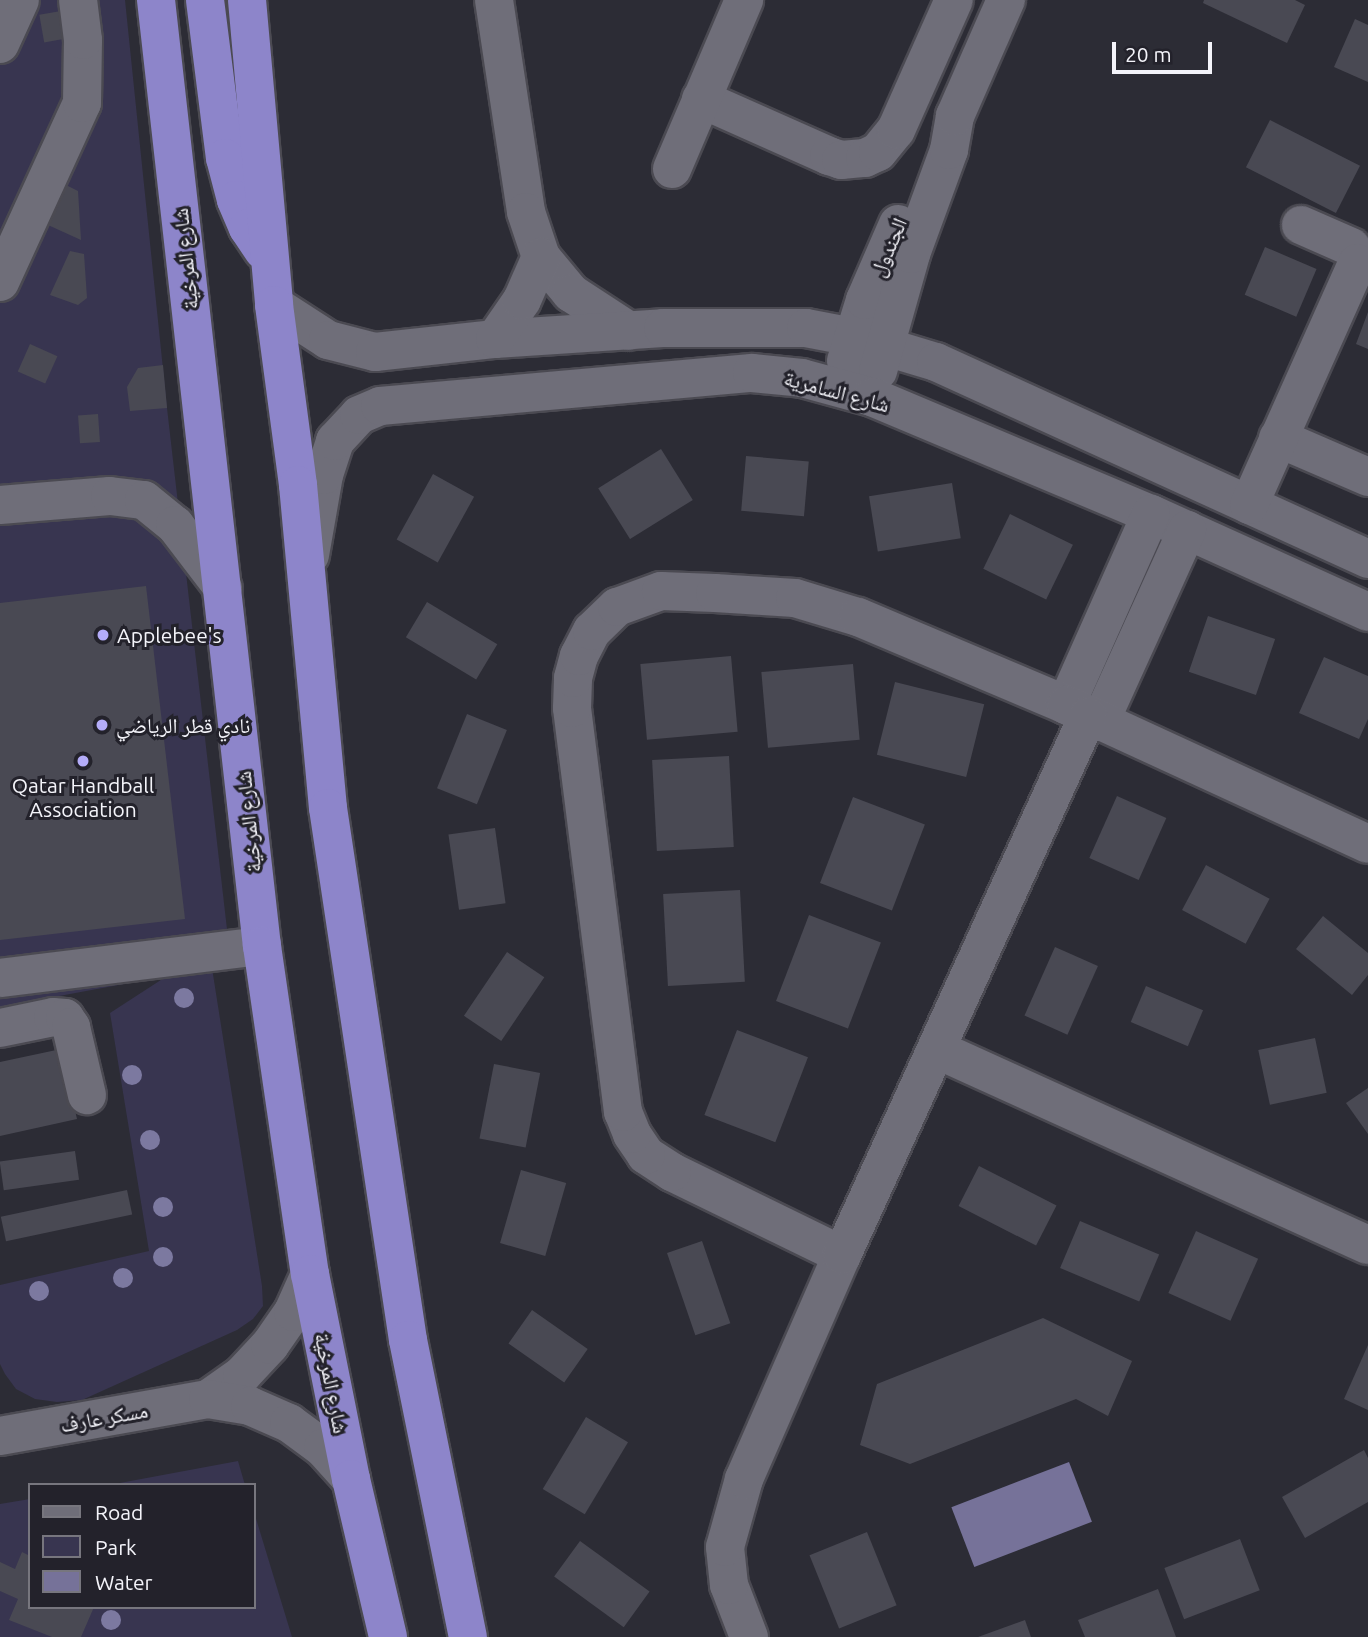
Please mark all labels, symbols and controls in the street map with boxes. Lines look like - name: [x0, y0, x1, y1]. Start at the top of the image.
- scale bar: [1116, 28, 1216, 72]
- text: 20 m: [1125, 42, 1172, 66]
- street label: شارع المرخية: [167, 207, 203, 311]
- street label: الجندول: [864, 214, 912, 280]
- street label: شارع السامرية: [781, 365, 893, 417]
- place label: Applebee's: [117, 622, 222, 648]
- marker: Applebee's: [95, 627, 111, 643]
- place label: نادي قطر الرياضي: [116, 712, 250, 738]
- marker: نادي قطر الرياضي: [94, 717, 110, 733]
- marker: Qatar Handball Association: [75, 753, 91, 769]
- street label: شارع المرخية: [230, 770, 266, 874]
- place label: Qatar Handball Association: [12, 772, 154, 822]
- street label: شارع المرخية: [310, 1331, 354, 1435]
- street label: مسكر عارف: [58, 1397, 150, 1437]
- legend: [28, 1483, 256, 1609]
- text: Road: [95, 1500, 143, 1524]
- text: Park: [95, 1535, 137, 1559]
- text: Water: [95, 1570, 153, 1594]

